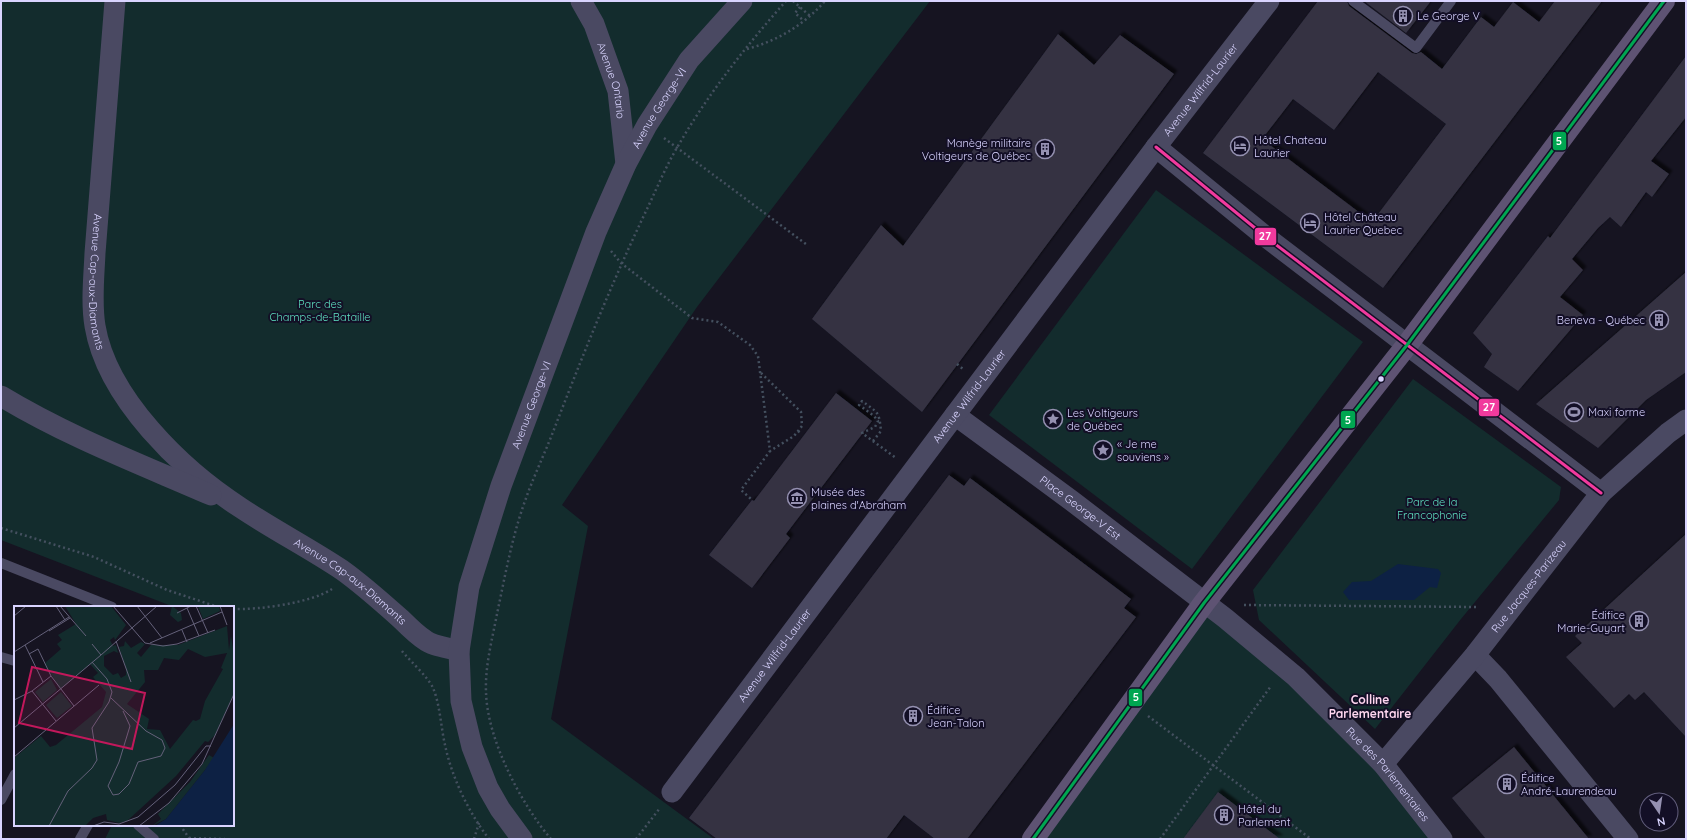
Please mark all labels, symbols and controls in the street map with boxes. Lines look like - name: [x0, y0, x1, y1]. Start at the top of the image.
- building icon: Le George V: [1392, 5, 1414, 27]
- place label: Le George V: [1417, 9, 1480, 23]
- street label: Avenue Ontario: [594, 40, 628, 120]
- street label: Avenue Wilfrid-Laurier: [1160, 40, 1241, 139]
- street label: Avenue George-VI: [629, 65, 689, 151]
- line badge: 5: [1552, 131, 1567, 151]
- place label: Hôtel Chateau Laurier: [1254, 133, 1327, 160]
- text: 5: [1556, 134, 1562, 148]
- hotel icon: Hôtel Chateau Laurier: [1229, 135, 1251, 157]
- place label: Manège militaire Voltigeurs de Québec: [922, 136, 1031, 163]
- building icon: Manège militaire Voltigeurs de Québec: [1034, 138, 1056, 160]
- place label: Hôtel Château Laurier Quebec: [1324, 210, 1403, 237]
- hotel icon: Hôtel Château Laurier Quebec: [1299, 212, 1321, 234]
- street label: Avenue Cap-aux-Diamants: [86, 213, 108, 352]
- line badge: 27: [1254, 227, 1277, 246]
- text: 27: [1259, 229, 1271, 243]
- park label: Parc des Champs-de-Bataille: [269, 297, 371, 324]
- building icon: Beneva - Québec: [1648, 309, 1670, 331]
- place label: Beneva - Québec: [1557, 313, 1645, 327]
- street label: Avenue Wilfrid-Laurier: [929, 346, 1009, 446]
- street label: Avenue George-VI: [509, 359, 554, 451]
- unlabelled marker: [1376, 374, 1386, 384]
- line badge: 27: [1478, 398, 1500, 417]
- text: 27: [1483, 400, 1495, 414]
- sports icon: Maxi forme: [1563, 401, 1585, 423]
- place label: Maxi forme: [1588, 405, 1645, 419]
- place label: Les Voltigeurs de Québec: [1067, 406, 1138, 433]
- place icon: Les Voltigeurs de Québec: [1042, 408, 1064, 430]
- line badge: 5: [1340, 410, 1356, 429]
- text: 5: [1345, 413, 1351, 427]
- place label: « Je me souviens »: [1117, 437, 1169, 464]
- place icon: « Je me souviens »: [1092, 439, 1114, 461]
- street label: Place George-V Est: [1037, 473, 1124, 543]
- place label: Musée des plaines d'Abraham: [811, 485, 906, 512]
- museum icon: Musée des plaines d'Abraham: [786, 487, 808, 509]
- park label: Parc de la Francophonie: [1397, 495, 1467, 522]
- street label: Avenue Cap-aux-Diamants: [292, 535, 410, 628]
- street label: Rue Jacques-Parizeau: [1488, 537, 1569, 635]
- street label: Avenue Wilfrid-Laurier: [735, 605, 815, 705]
- inset map: [14, 606, 234, 826]
- place label: Édifice Marie-Guyart: [1557, 608, 1625, 635]
- building icon: Édifice Marie-Guyart: [1628, 610, 1650, 632]
- line badge: 5: [1128, 688, 1143, 707]
- text: 5: [1133, 690, 1139, 704]
- district label: Colline Parlementaire: [1329, 692, 1411, 721]
- place label: Édifice Jean-Talon: [927, 703, 985, 730]
- building icon: Édifice Jean-Talon: [902, 705, 924, 727]
- street label: Rue des Parlementaires: [1343, 724, 1433, 824]
- place label: Édifice André-Laurendeau: [1521, 771, 1617, 798]
- building icon: Édifice André-Laurendeau: [1496, 773, 1518, 795]
- north arrow: [1639, 792, 1679, 832]
- place label: Hôtel du Parlement: [1238, 802, 1291, 829]
- building icon: Hôtel du Parlement: [1213, 804, 1235, 826]
- text: N: [1656, 814, 1667, 829]

